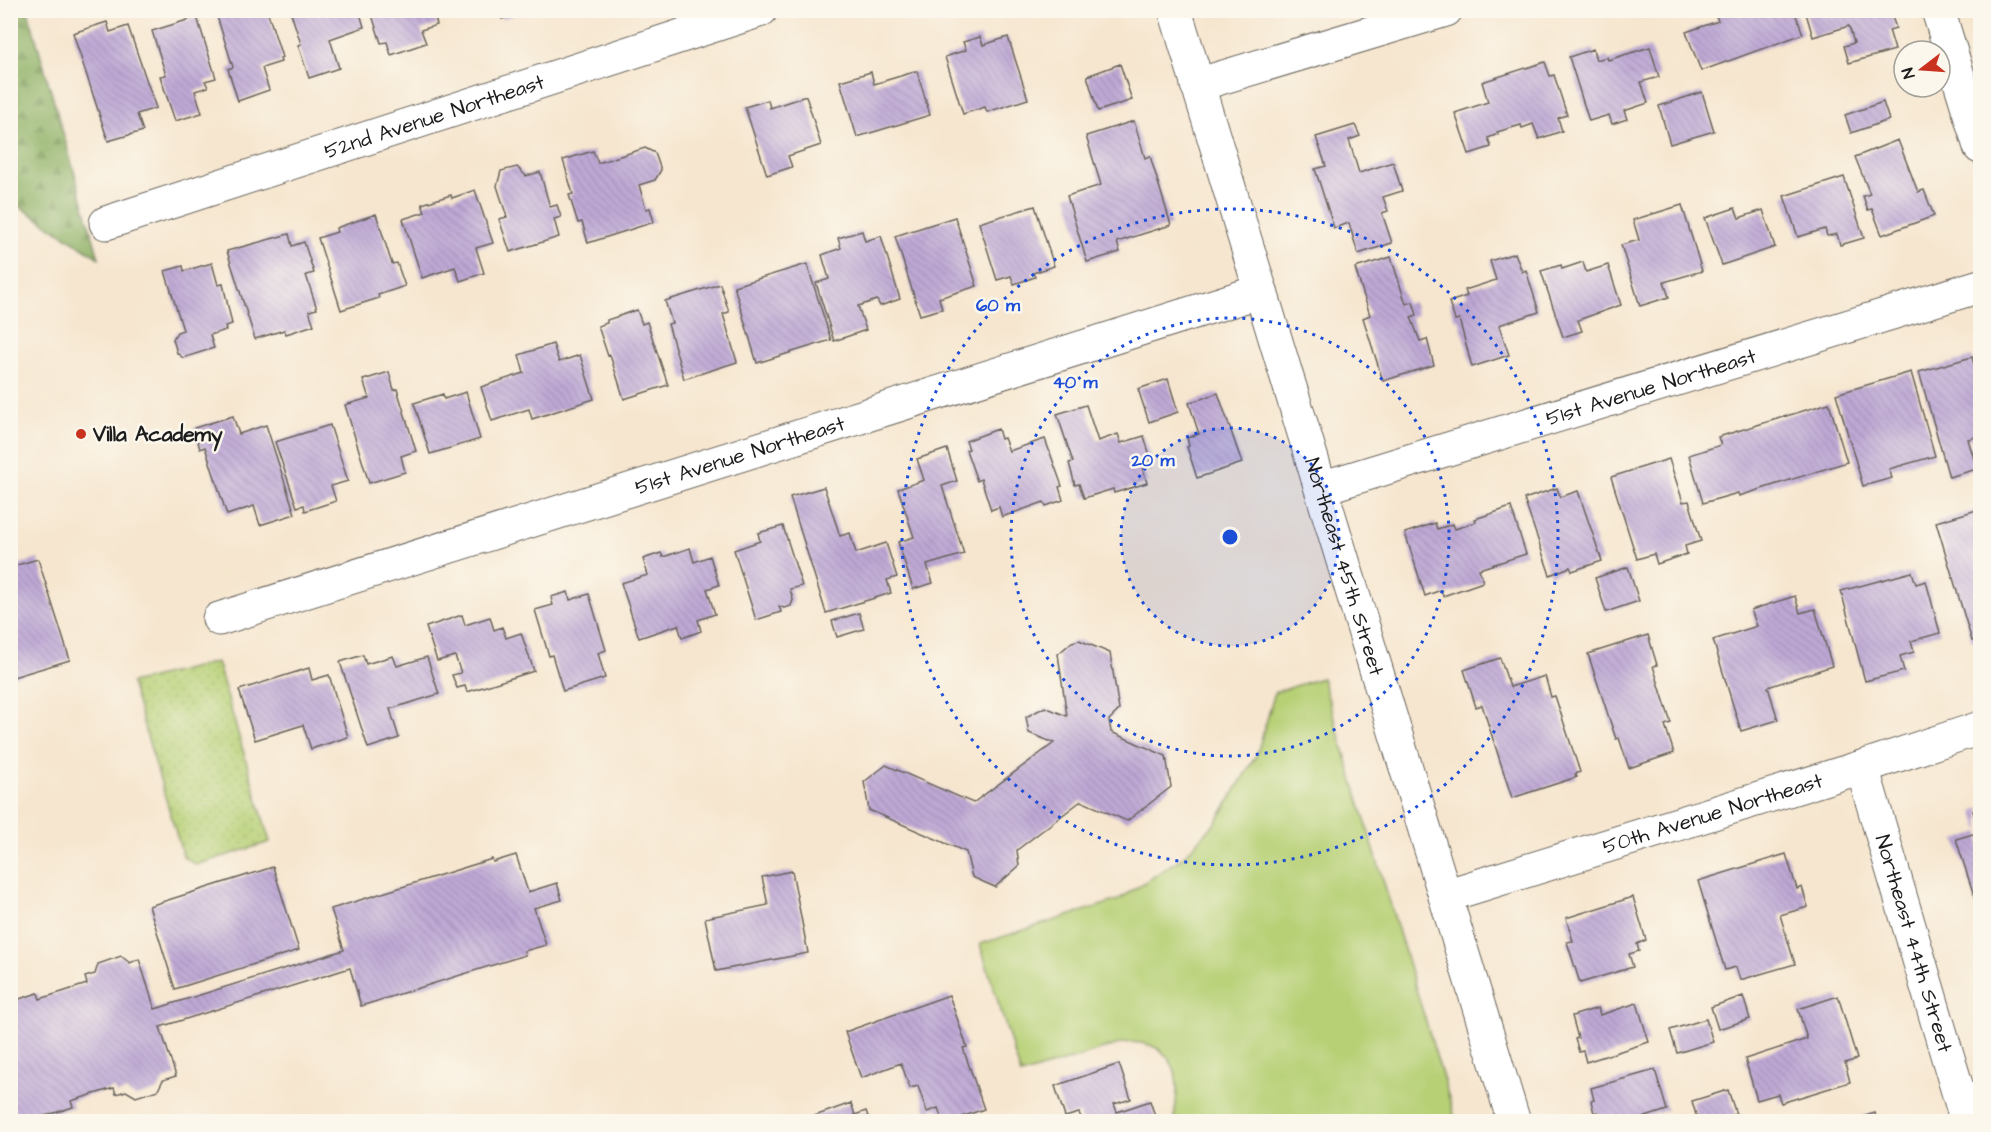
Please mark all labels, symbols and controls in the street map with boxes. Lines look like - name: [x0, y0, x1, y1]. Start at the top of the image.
- north arrow: [1892, 39, 1952, 99]
- text: N: [1897, 65, 1921, 81]
- street label: 52nd Avenue Northeast: [320, 67, 549, 166]
- text: 60 m: [976, 293, 1021, 318]
- street label: 51st Avenue Northeast: [1542, 341, 1760, 433]
- text: 40 m: [1053, 370, 1098, 395]
- street label: 51st Avenue Northeast: [631, 409, 849, 502]
- place label: Villa Academy: [92, 420, 223, 452]
- marker: Villa Academy: [74, 427, 88, 441]
- text: 20 m: [1131, 448, 1175, 473]
- street label: Northeast 45th Street: [1297, 454, 1391, 680]
- centre of rings: [1220, 527, 1240, 547]
- street label: 50th Avenue Northeast: [1599, 766, 1827, 861]
- street label: Northeast 44th Street: [1868, 831, 1960, 1056]

